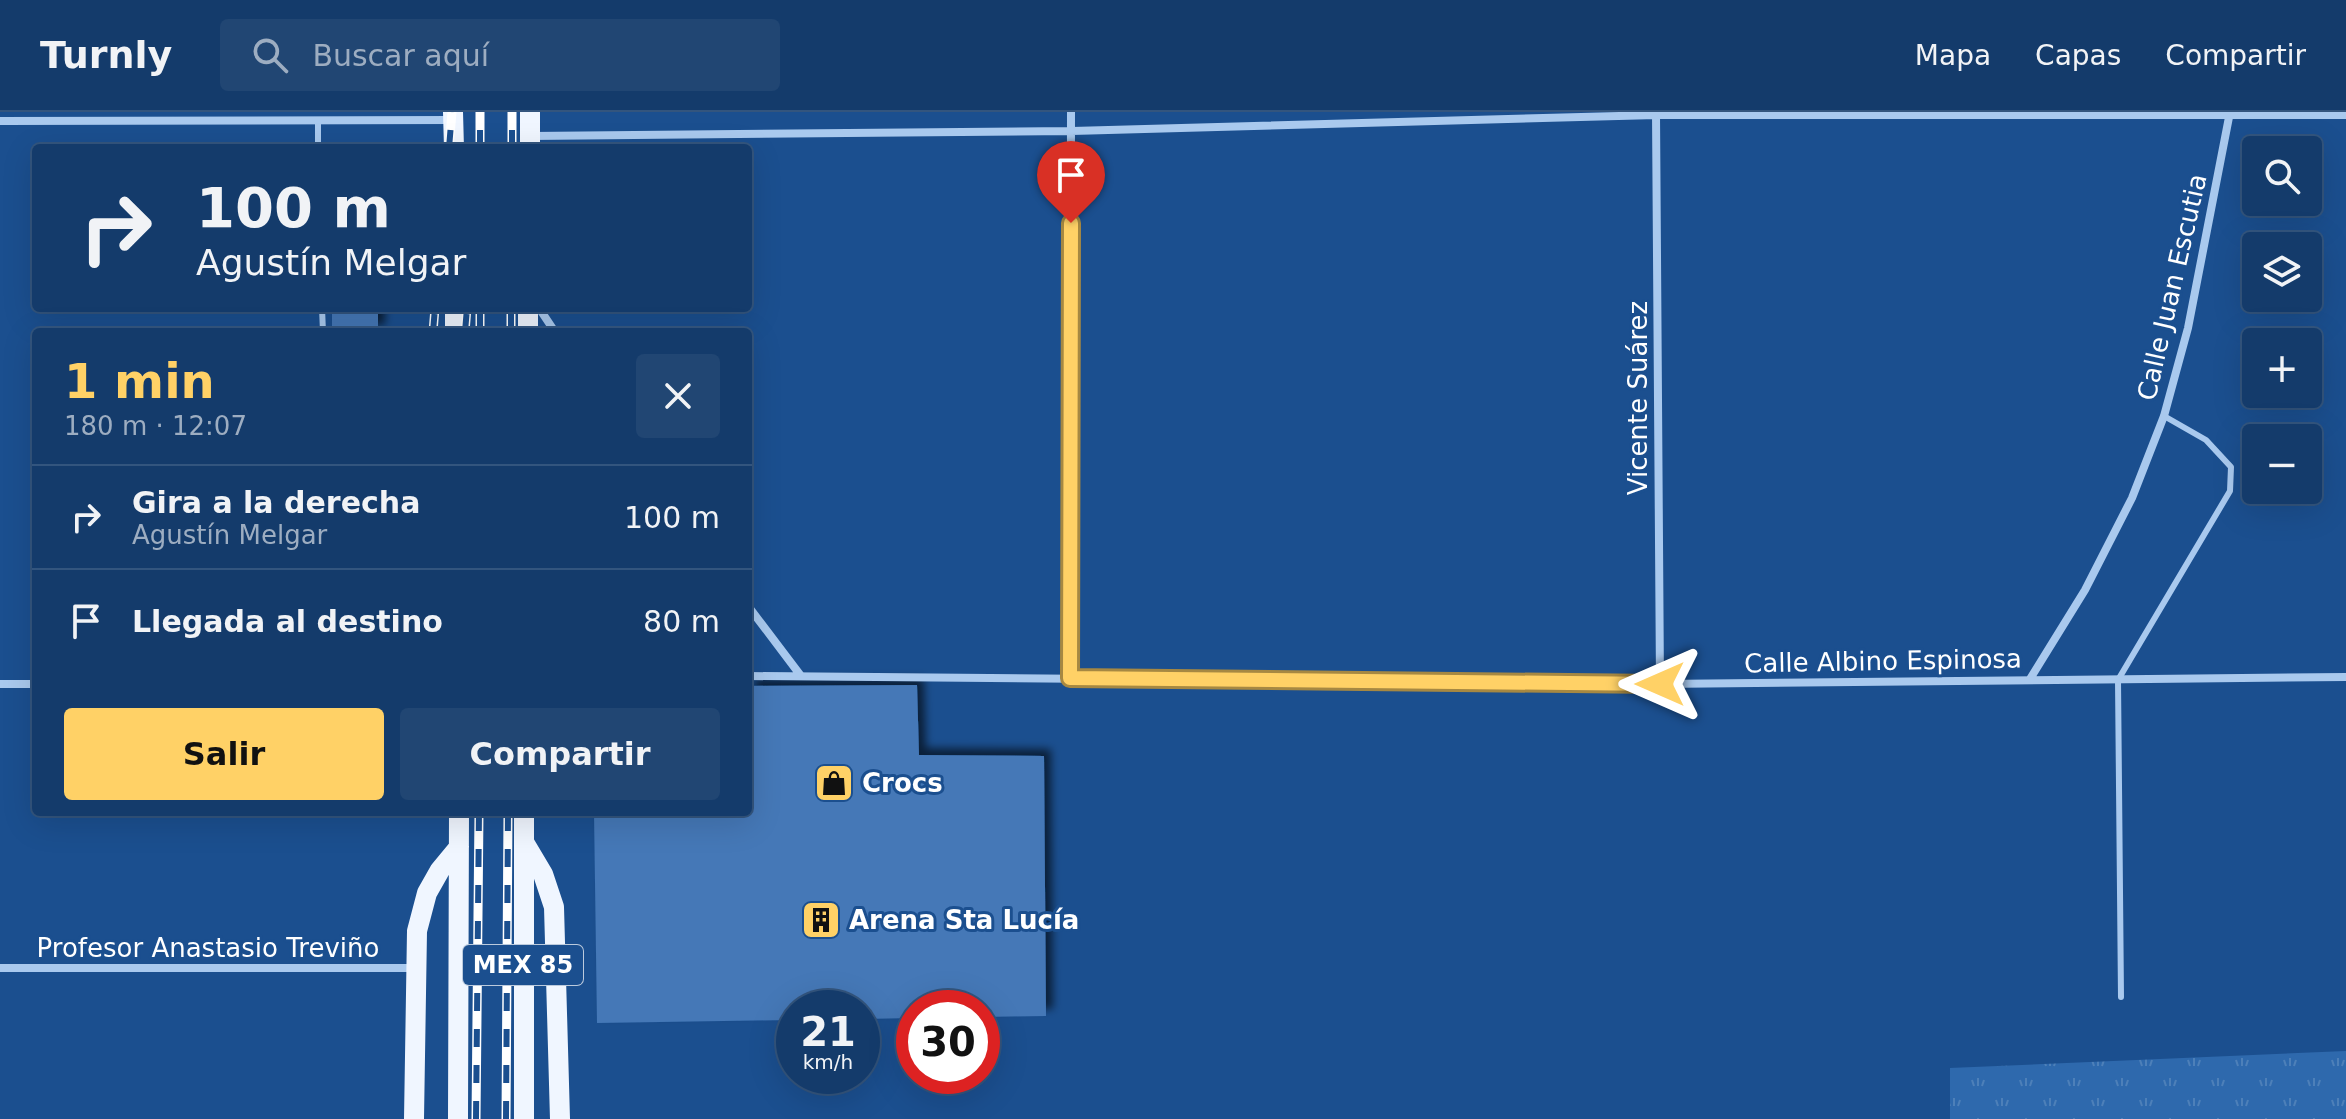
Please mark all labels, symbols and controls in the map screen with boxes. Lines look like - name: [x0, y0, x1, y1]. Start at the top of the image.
- search box: [220, 19, 780, 91]
- text: Turnly: [40, 33, 172, 77]
- icon: search: [248, 33, 292, 77]
- text: Buscar aquí: [312, 38, 489, 73]
- text: Mapa: [1915, 39, 1991, 72]
- text: Capas: [2035, 39, 2121, 72]
- text: Compartir: [2165, 39, 2306, 72]
- map controls: [2242, 136, 2322, 504]
- button: search: [2242, 136, 2322, 216]
- pin: [1037, 141, 1105, 223]
- icon: arrive: [1049, 153, 1093, 197]
- street label: Calle Juan Escutia: [2131, 171, 2213, 403]
- text: 100 m: [196, 175, 391, 240]
- icon: right: [64, 176, 168, 280]
- button: layers: [2242, 232, 2322, 312]
- text: Agustín Melgar: [196, 242, 466, 283]
- street label: Vicente Suárez: [1623, 301, 1653, 495]
- button: +: [2242, 328, 2322, 408]
- text: 1 min: [64, 353, 215, 409]
- button: close: [636, 354, 720, 438]
- text: 180 m · 12:07: [64, 411, 247, 441]
- button: −: [2242, 424, 2322, 504]
- text: Gira a la derecha: [132, 485, 420, 520]
- icon: right: [64, 495, 108, 539]
- text: 100 m: [624, 500, 720, 535]
- text: Agustín Melgar: [132, 520, 327, 550]
- icon: arrive: [64, 599, 108, 643]
- text: Llegada al destino: [132, 604, 443, 639]
- text: 80 m: [643, 604, 720, 639]
- position arrow: [1618, 642, 1702, 726]
- street label: Calle Albino Espinosa: [1744, 644, 2022, 678]
- button: Salir: [64, 708, 384, 800]
- button: Compartir: [400, 708, 720, 800]
- shop icon: Crocs: [813, 762, 855, 804]
- place label: Crocs: [862, 768, 943, 798]
- building icon: Arena Sta Lucía: [800, 899, 842, 941]
- place label: Arena Sta Lucía: [849, 905, 1079, 935]
- street label: Profesor Anastasio Treviño: [37, 933, 379, 963]
- road number: MEX 85: [463, 945, 583, 985]
- speed limit sign: 30: [896, 990, 1000, 1094]
- text: 21: [800, 1009, 856, 1055]
- text: km/h: [803, 1050, 853, 1074]

